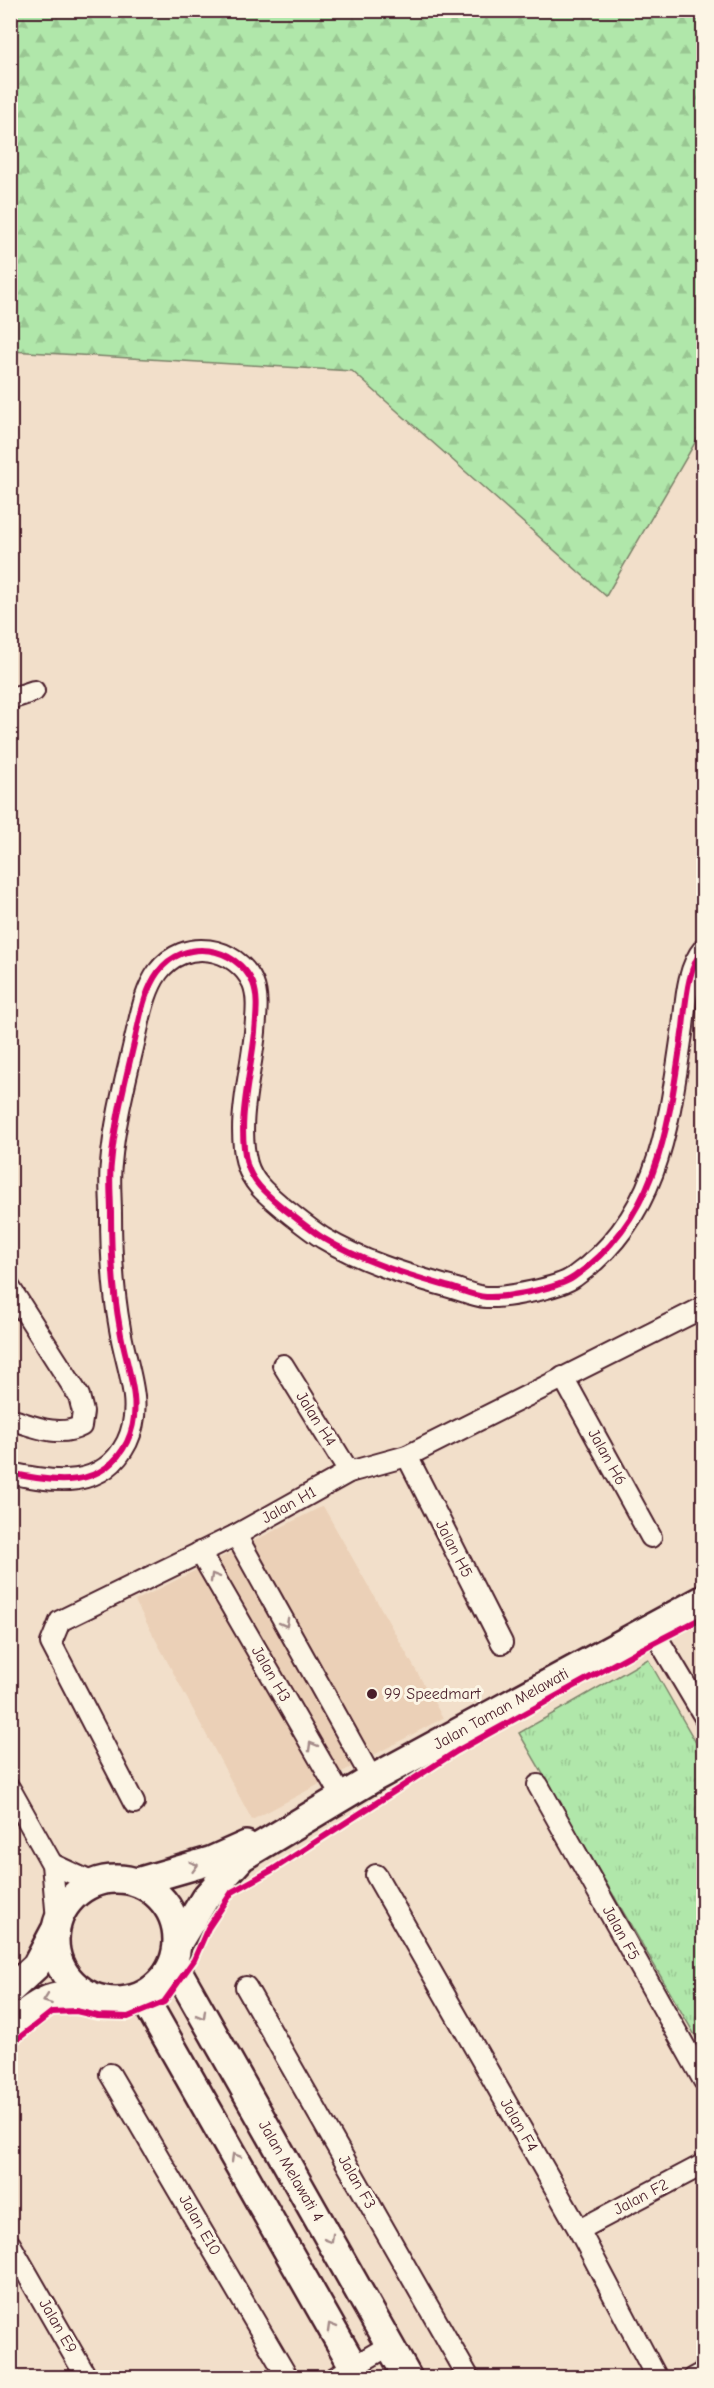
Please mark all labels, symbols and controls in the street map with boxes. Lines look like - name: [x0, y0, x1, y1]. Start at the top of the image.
- street label: Jalan H4: [292, 1388, 340, 1450]
- street label: Jalan H6: [584, 1426, 630, 1488]
- street label: Jalan H1: [259, 1483, 319, 1527]
- street label: Jalan H5: [432, 1517, 476, 1581]
- one-way arrow: [210, 1573, 222, 1583]
- one-way arrow: [278, 1617, 289, 1627]
- street label: Jalan H3: [248, 1643, 294, 1705]
- street label: Jalan Taman Melawati: [430, 1664, 572, 1754]
- place label: 99 Speedmart: [384, 1685, 481, 1703]
- marker: 99 Speedmart: [365, 1687, 379, 1701]
- one-way arrow: [307, 1742, 319, 1752]
- one-way arrow: [188, 1861, 199, 1873]
- street label: Jalan F5: [599, 1903, 643, 1963]
- one-way arrow: [42, 1992, 53, 2005]
- one-way arrow: [195, 2009, 206, 2019]
- street label: Jalan F4: [497, 2095, 541, 2155]
- street label: Jalan Melawati 4: [255, 2117, 327, 2225]
- street label: Jalan F3: [334, 2152, 380, 2212]
- one-way arrow: [231, 2153, 242, 2163]
- street label: Jalan F2: [611, 2175, 671, 2219]
- street label: Jalan E10: [175, 2191, 225, 2259]
- one-way arrow: [322, 2233, 334, 2244]
- street label: Jalan E9: [35, 2296, 81, 2356]
- one-way arrow: [327, 2322, 338, 2333]

